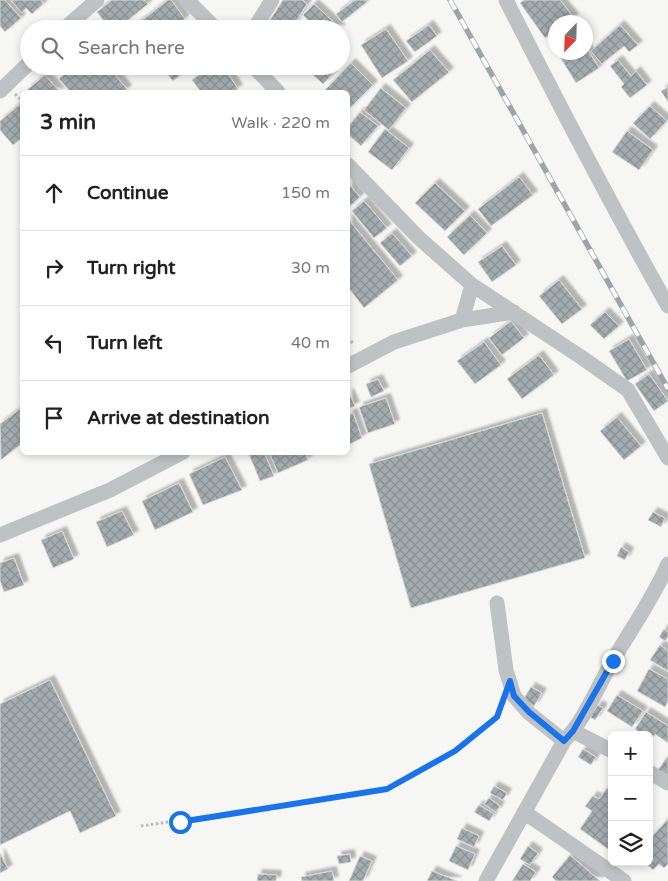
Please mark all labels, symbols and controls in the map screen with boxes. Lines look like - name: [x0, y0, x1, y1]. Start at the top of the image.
- north arrow: [548, 15, 593, 60]
- search box: [20, 20, 350, 75]
- icon: search: [38, 34, 66, 62]
- text: Search here: [78, 37, 185, 59]
- text: 3 min: [40, 110, 96, 135]
- text: Walk · 220 m: [231, 113, 330, 133]
- icon: ahead: [40, 179, 68, 207]
- text: Continue: [87, 182, 169, 204]
- text: 150 m: [281, 183, 330, 203]
- icon: right: [40, 254, 68, 282]
- text: Turn right: [87, 257, 175, 279]
- text: 30 m: [291, 258, 330, 278]
- icon: left: [40, 329, 68, 357]
- text: Turn left: [87, 332, 163, 354]
- text: 40 m: [291, 333, 330, 353]
- icon: arrive: [40, 404, 68, 432]
- text: Arrive at destination: [87, 407, 270, 429]
- route end: [602, 650, 625, 673]
- map controls: [608, 731, 653, 866]
- button: +: [608, 731, 653, 776]
- button: −: [608, 776, 653, 821]
- route start: [169, 811, 192, 834]
- button: layers: [608, 821, 653, 866]

